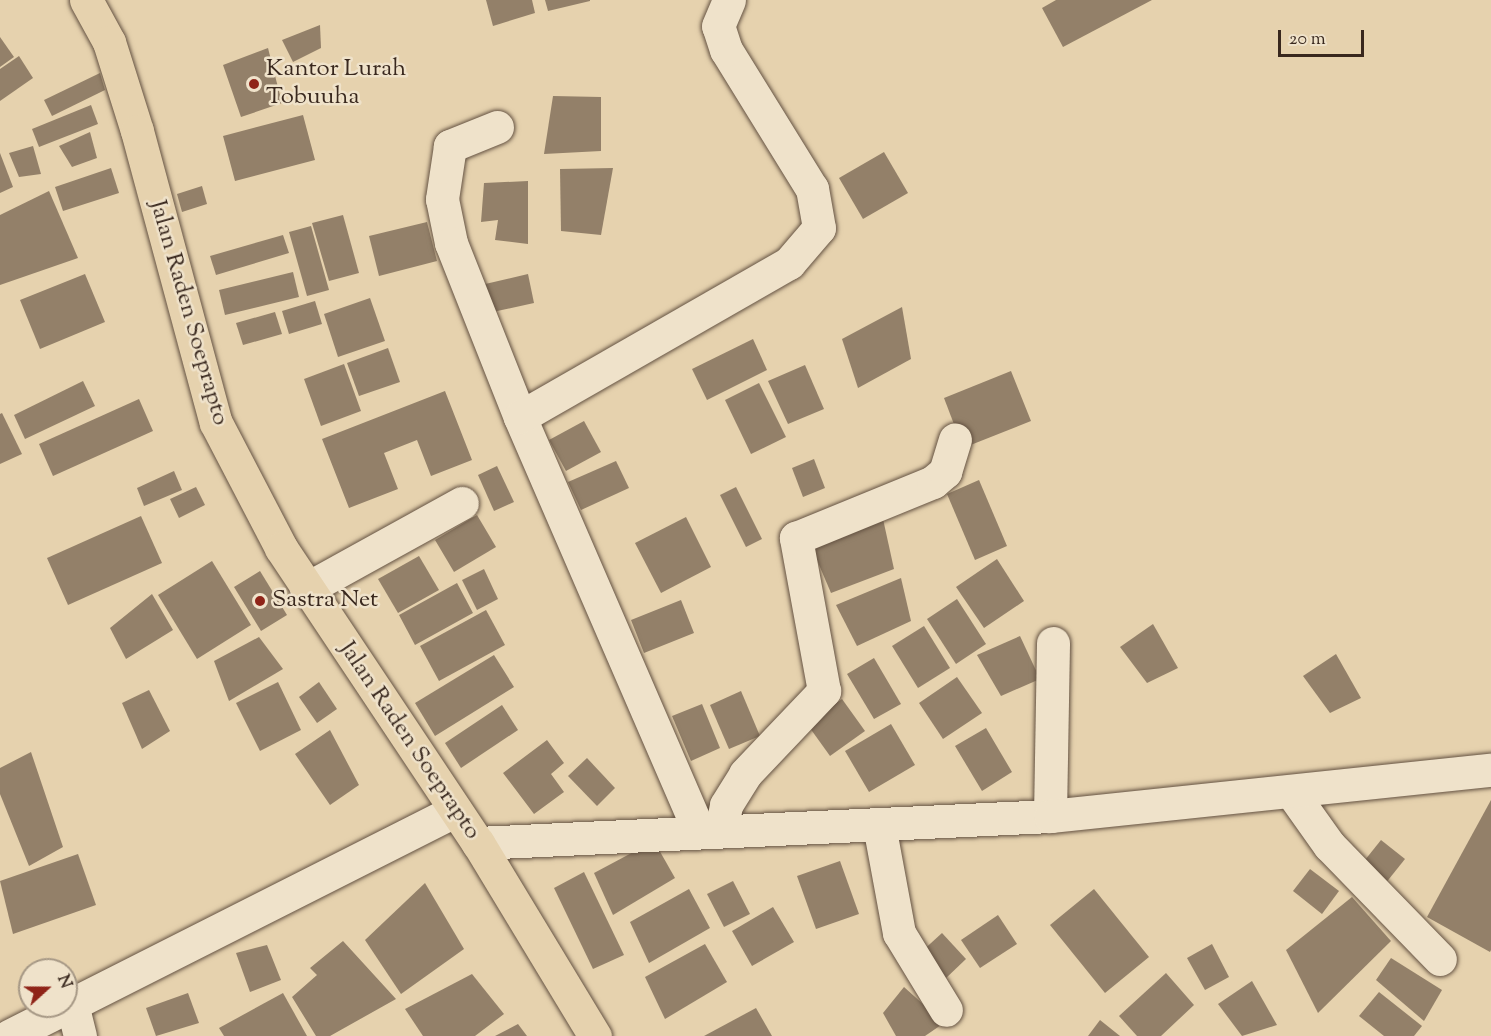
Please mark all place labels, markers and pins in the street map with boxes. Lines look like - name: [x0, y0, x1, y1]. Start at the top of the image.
- place label: Kantor Lurah Tobuuha: [266, 56, 406, 112]
- marker: Kantor Lurah Tobuuha: [247, 77, 261, 91]
- place label: Sastra Net: [272, 587, 378, 615]
- marker: Sastra Net: [253, 594, 267, 608]

